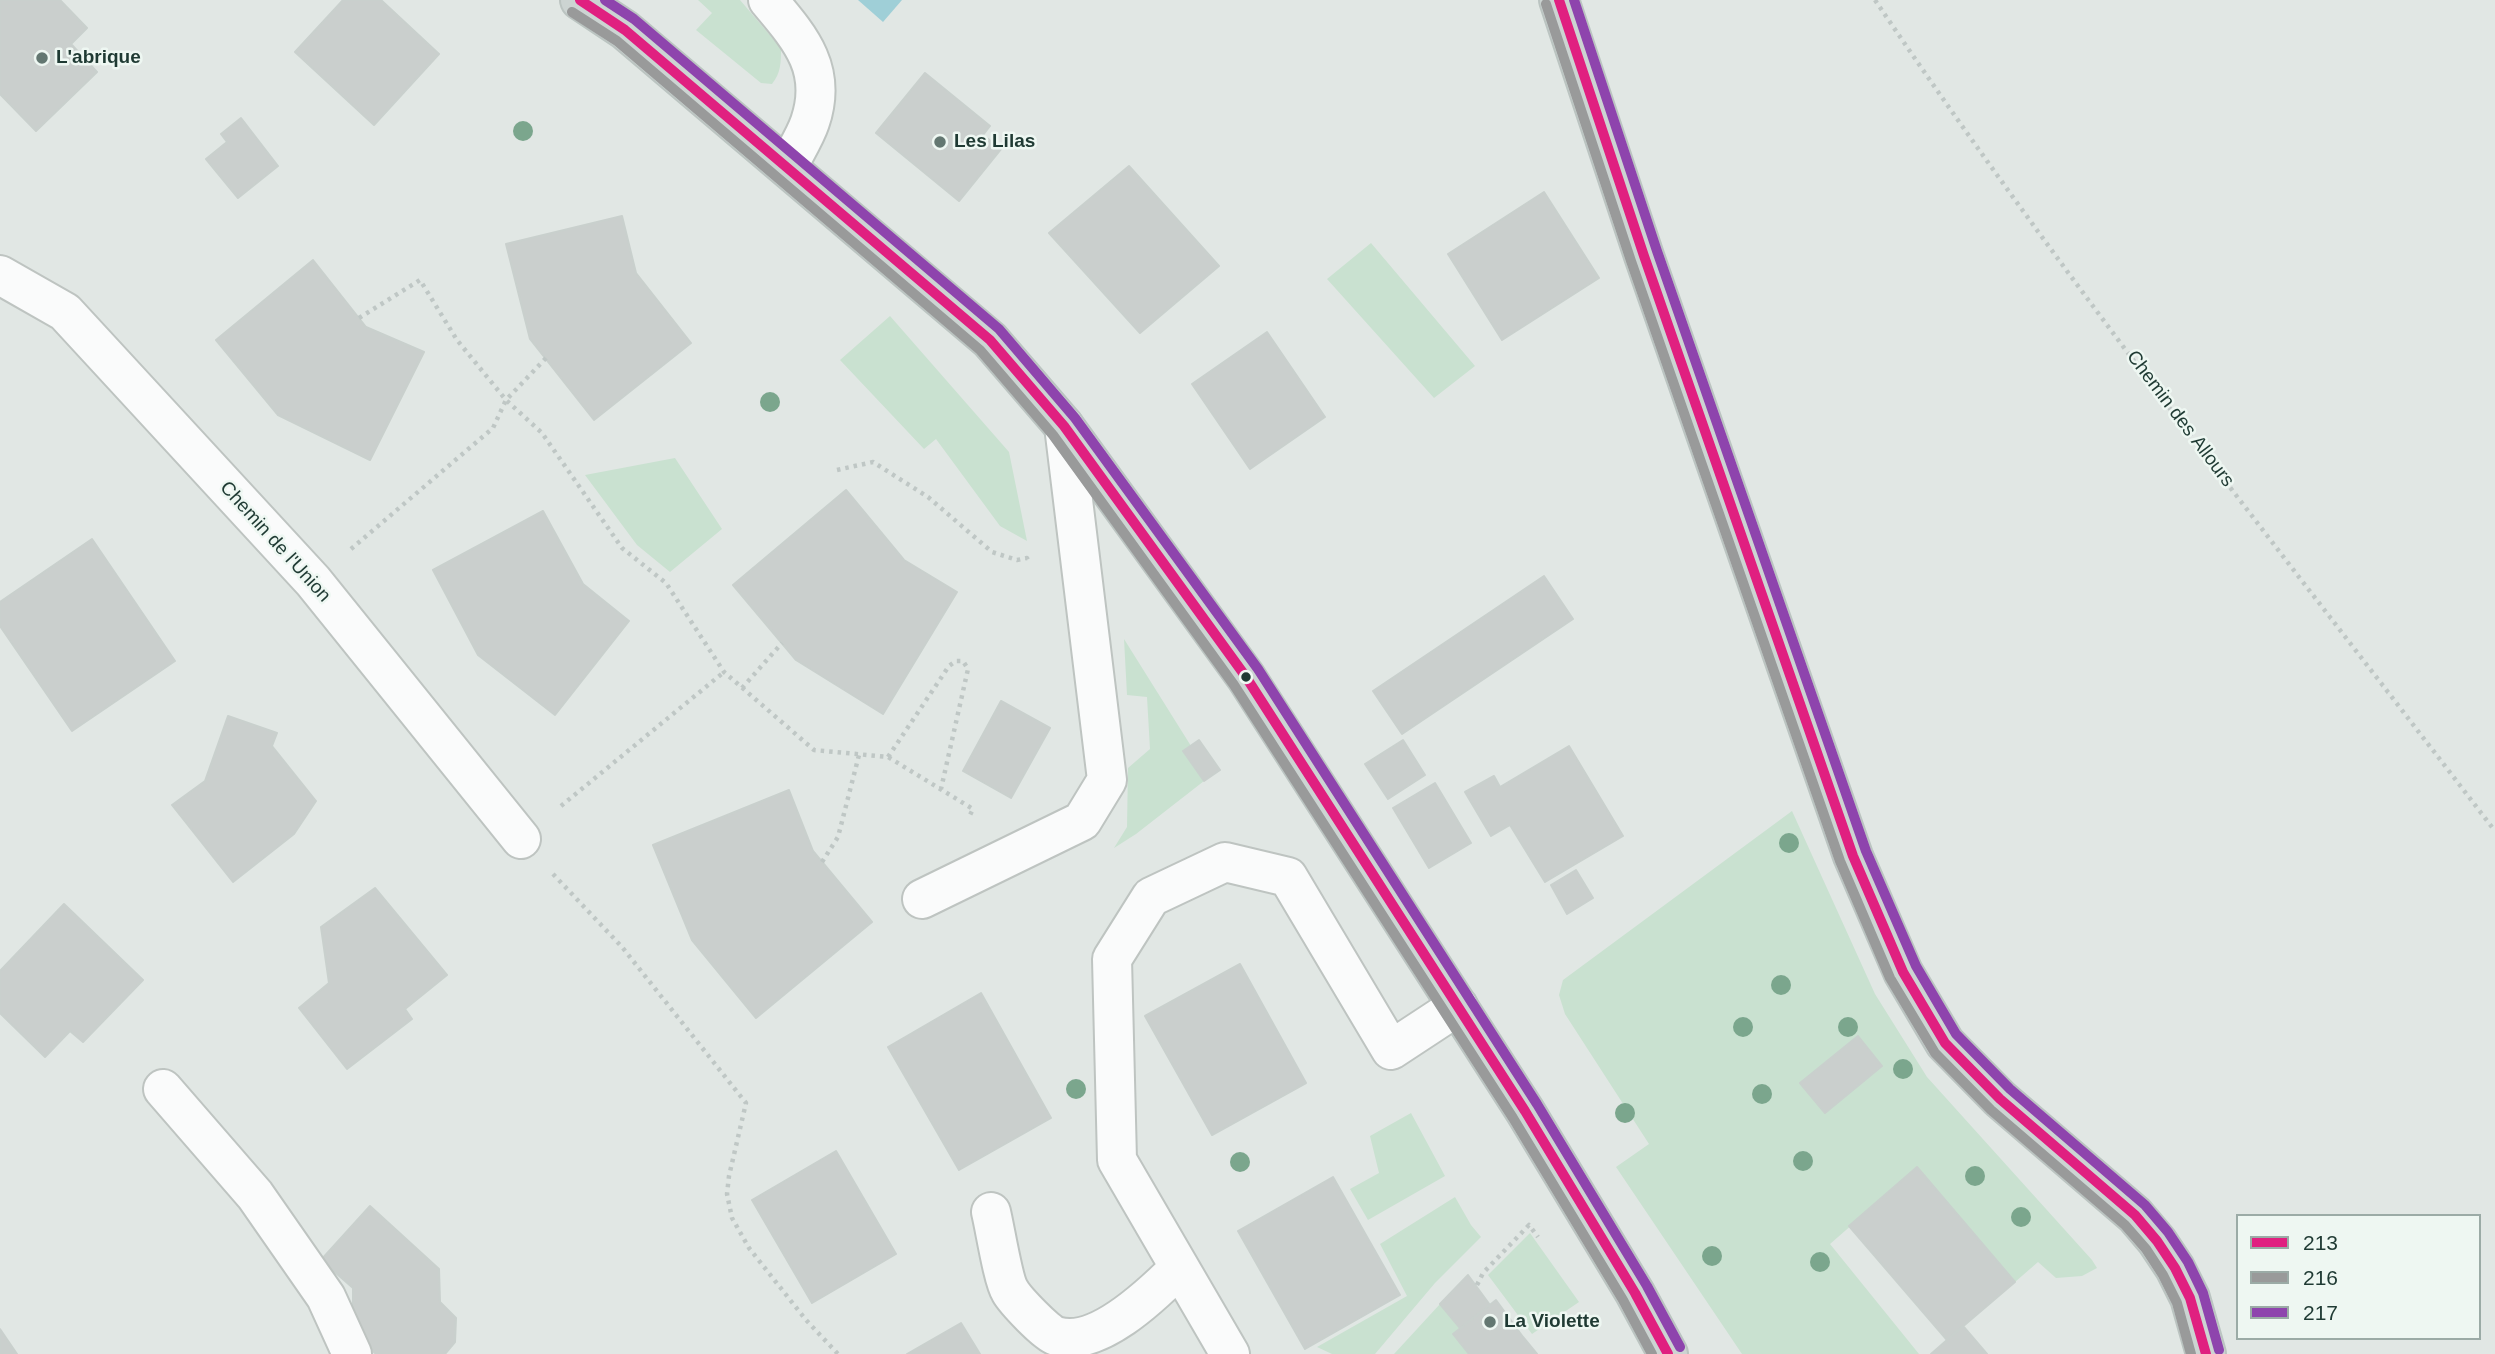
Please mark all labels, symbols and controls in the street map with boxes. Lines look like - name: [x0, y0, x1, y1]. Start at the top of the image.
- place label: L'abrique: [56, 47, 141, 69]
- marker: L'abrique: [34, 50, 50, 66]
- place label: Les Lilas: [954, 131, 1035, 153]
- marker: Les Lilas: [932, 134, 948, 150]
- street label: Chemin des Allours: [2121, 346, 2239, 492]
- street label: Chemin de l'Union: [215, 477, 335, 607]
- unlabelled marker: [1239, 670, 1253, 684]
- legend: [2236, 1214, 2481, 1340]
- text: 213: [2303, 1231, 2338, 1254]
- text: 216: [2303, 1266, 2338, 1289]
- text: 217: [2303, 1301, 2338, 1324]
- place label: La Violette: [1504, 1311, 1600, 1333]
- marker: La Violette: [1482, 1314, 1498, 1330]

